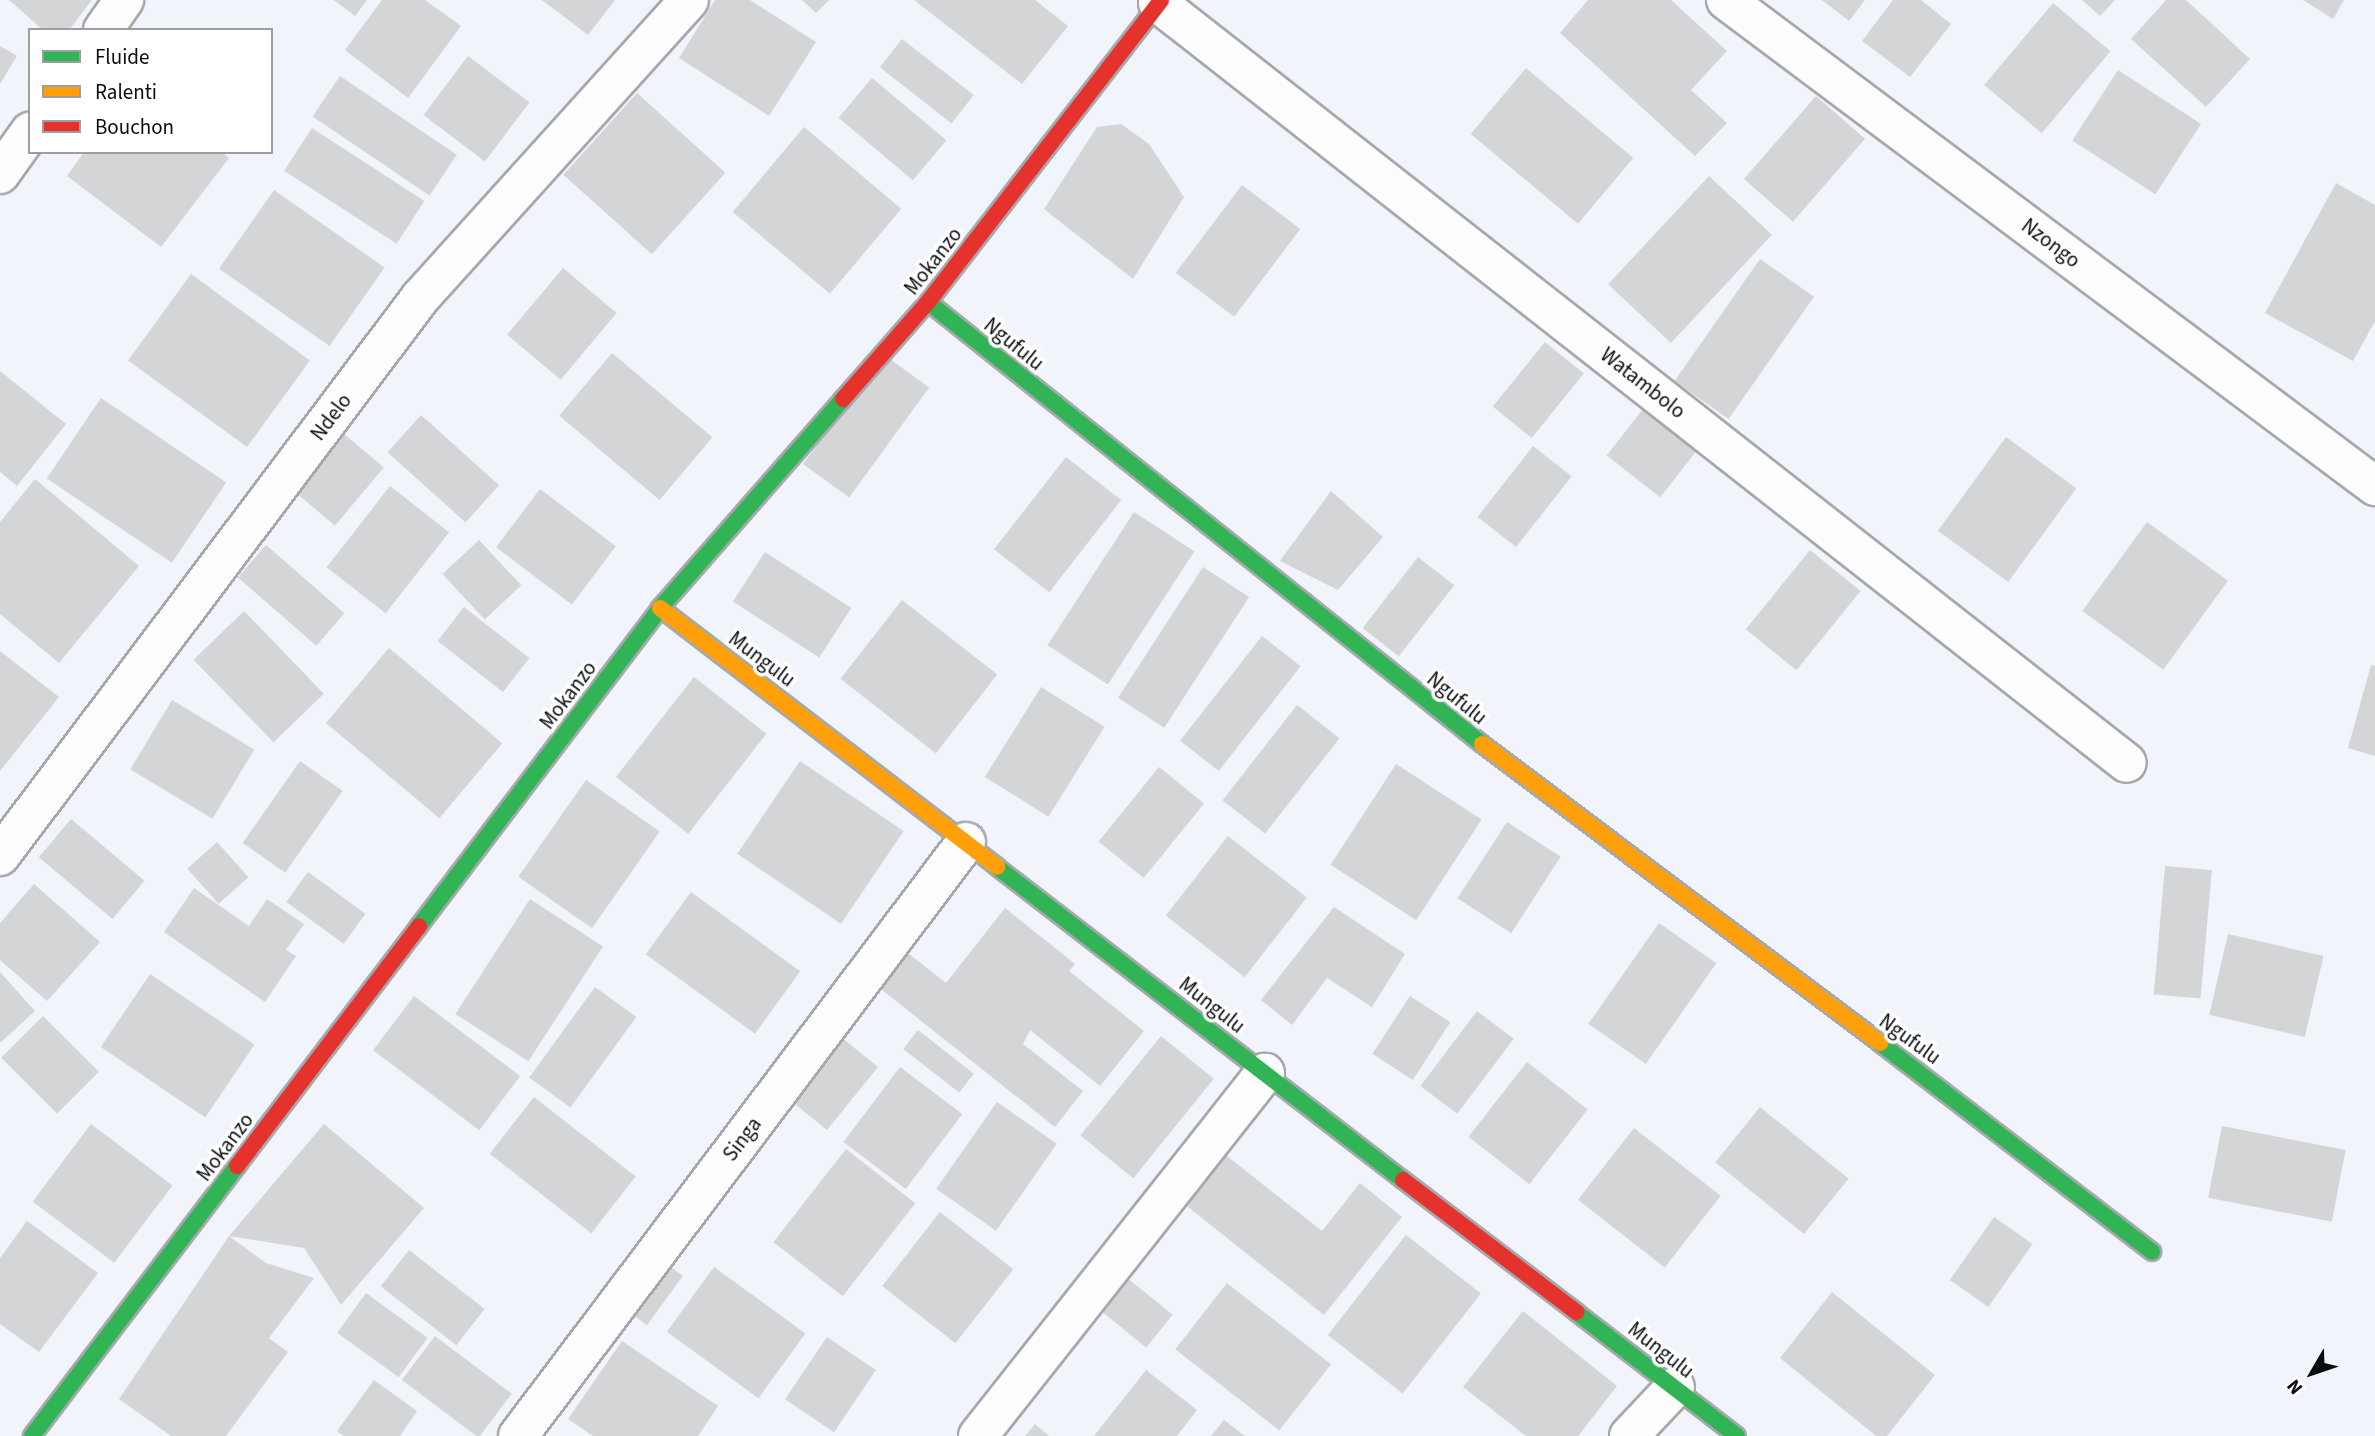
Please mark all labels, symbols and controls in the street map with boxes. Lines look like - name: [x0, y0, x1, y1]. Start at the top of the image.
- legend: [28, 28, 273, 154]
- text: Fluide: [95, 42, 149, 72]
- text: Ralenti: [95, 77, 157, 107]
- text: Bouchon: [95, 112, 174, 142]
- street label: Nzongo: [2017, 213, 2085, 273]
- street label: Mokanzo: [899, 222, 967, 300]
- street label: Ngufulu: [979, 312, 1049, 376]
- street label: Watambolo: [1596, 342, 1690, 424]
- street label: Ndelo: [305, 388, 357, 446]
- street label: Mungulu: [724, 626, 800, 692]
- street label: Mokanzo: [534, 656, 602, 734]
- street label: Ngufulu: [1422, 666, 1492, 730]
- street label: Mungulu: [1174, 971, 1250, 1039]
- street label: Ngufulu: [1874, 1008, 1946, 1070]
- street label: Mokanzo: [191, 1108, 259, 1186]
- street label: Singa: [717, 1112, 767, 1166]
- street label: Mungulu: [1623, 1316, 1699, 1384]
- north arrow: [2277, 1338, 2347, 1408]
- text: N: [2281, 1373, 2310, 1400]

